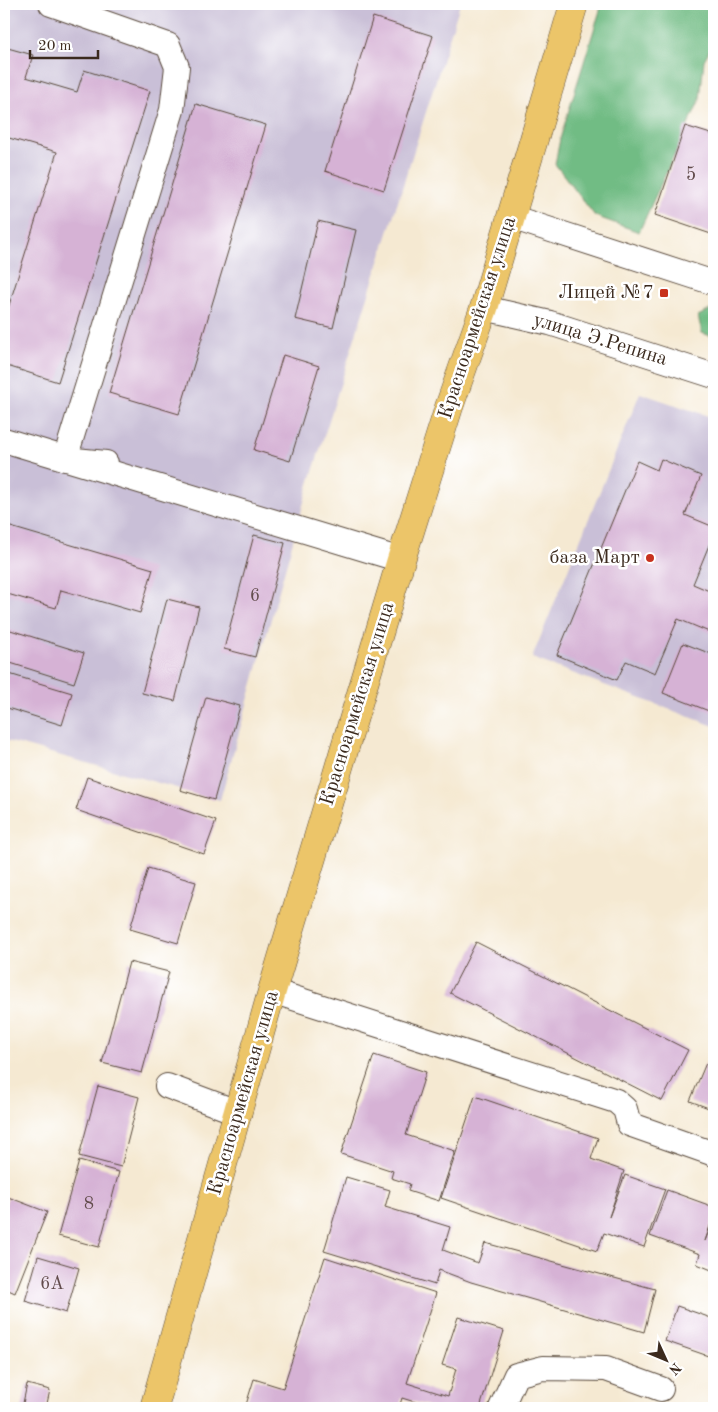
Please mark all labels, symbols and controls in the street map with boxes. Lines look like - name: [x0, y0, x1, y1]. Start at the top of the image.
- scale bar: [30, 28, 98, 60]
- text: 20 m: [38, 39, 72, 54]
- house number: 5: [686, 166, 696, 184]
- street label: Красноармейская улица: [436, 214, 520, 422]
- place label: Лицей №7: [558, 283, 654, 303]
- marker: Лицей №7: [658, 287, 670, 299]
- street label: улица Э.Репина: [530, 310, 670, 370]
- place label: база Март: [550, 548, 640, 568]
- marker: база Март: [644, 552, 656, 564]
- house number: 6: [250, 587, 260, 605]
- street label: Красноармейская улица: [317, 600, 399, 808]
- street label: Красноармейская улица: [205, 988, 283, 1198]
- house number: 8: [84, 1195, 94, 1213]
- house number: 6А: [40, 1275, 64, 1293]
- north arrow: [640, 1334, 690, 1384]
- text: N: [666, 1360, 683, 1377]

